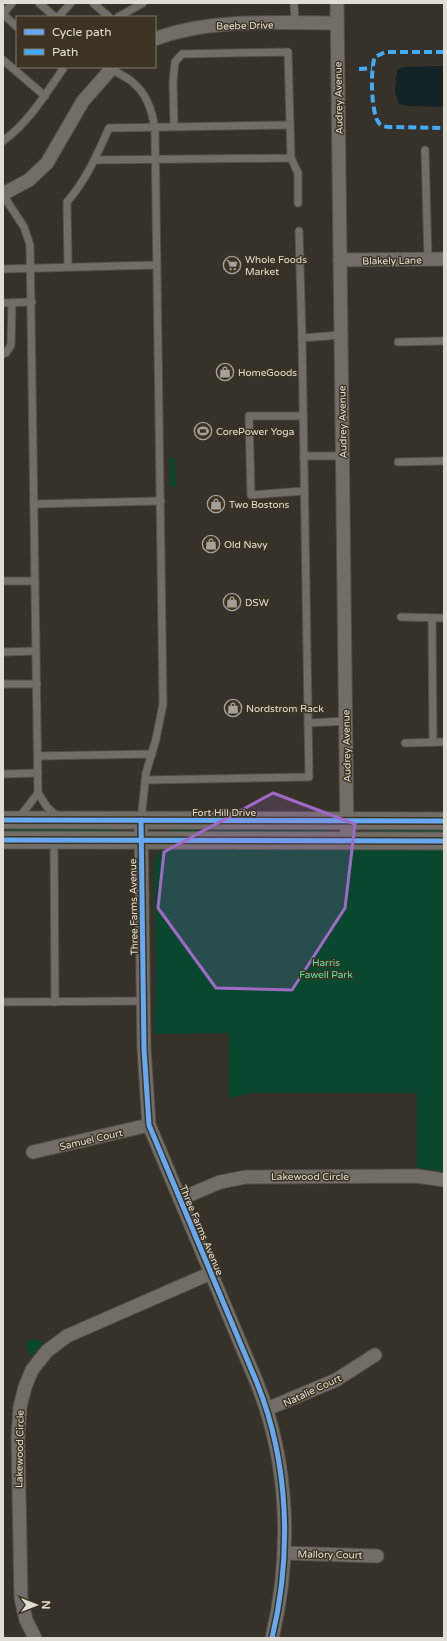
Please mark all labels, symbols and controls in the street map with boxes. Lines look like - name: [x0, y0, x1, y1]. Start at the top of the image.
- legend: [16, 16, 156, 68]
- street label: Beebe Drive: [216, 19, 274, 32]
- text: Cycle path: [52, 25, 111, 39]
- text: Path: [52, 45, 78, 59]
- street label: Audrey Avenue: [332, 61, 346, 134]
- place label: Whole Foods Market: [245, 254, 307, 278]
- street label: Blakely Lane: [362, 254, 422, 268]
- supermarket icon: Whole Foods Market: [222, 255, 242, 275]
- shop icon: HomeGoods: [215, 362, 235, 382]
- place label: HomeGoods: [238, 367, 297, 379]
- street label: Audrey Avenue: [336, 385, 350, 458]
- sports icon: CorePower Yoga: [193, 421, 213, 441]
- place label: CorePower Yoga: [216, 426, 294, 438]
- shop icon: Two Bostons: [206, 494, 226, 514]
- place label: Two Bostons: [229, 499, 290, 511]
- shop icon: Old Navy: [201, 534, 221, 554]
- place label: Old Navy: [224, 539, 268, 551]
- shop icon: DSW: [222, 592, 242, 612]
- place label: DSW: [245, 597, 269, 609]
- shop icon: Nordstrom Rack: [223, 698, 243, 718]
- place label: Nordstrom Rack: [246, 703, 324, 715]
- street label: Audrey Avenue: [340, 709, 354, 782]
- street label: Fort Hill Drive: [192, 807, 256, 819]
- street label: Three Farms Avenue: [127, 858, 141, 956]
- park label: Harris Fawell Park: [299, 957, 353, 981]
- street label: Samuel Court: [59, 1127, 124, 1153]
- street label: Lakewood Circle: [271, 1171, 349, 1183]
- street label: Three Farms Avenue: [177, 1183, 226, 1278]
- street label: Natalie Court: [281, 1372, 344, 1410]
- street label: Lakewood Circle: [13, 1410, 27, 1488]
- street label: Mallory Court: [298, 1548, 363, 1562]
- north arrow: [16, 1585, 56, 1625]
- text: N: [39, 1601, 52, 1609]

